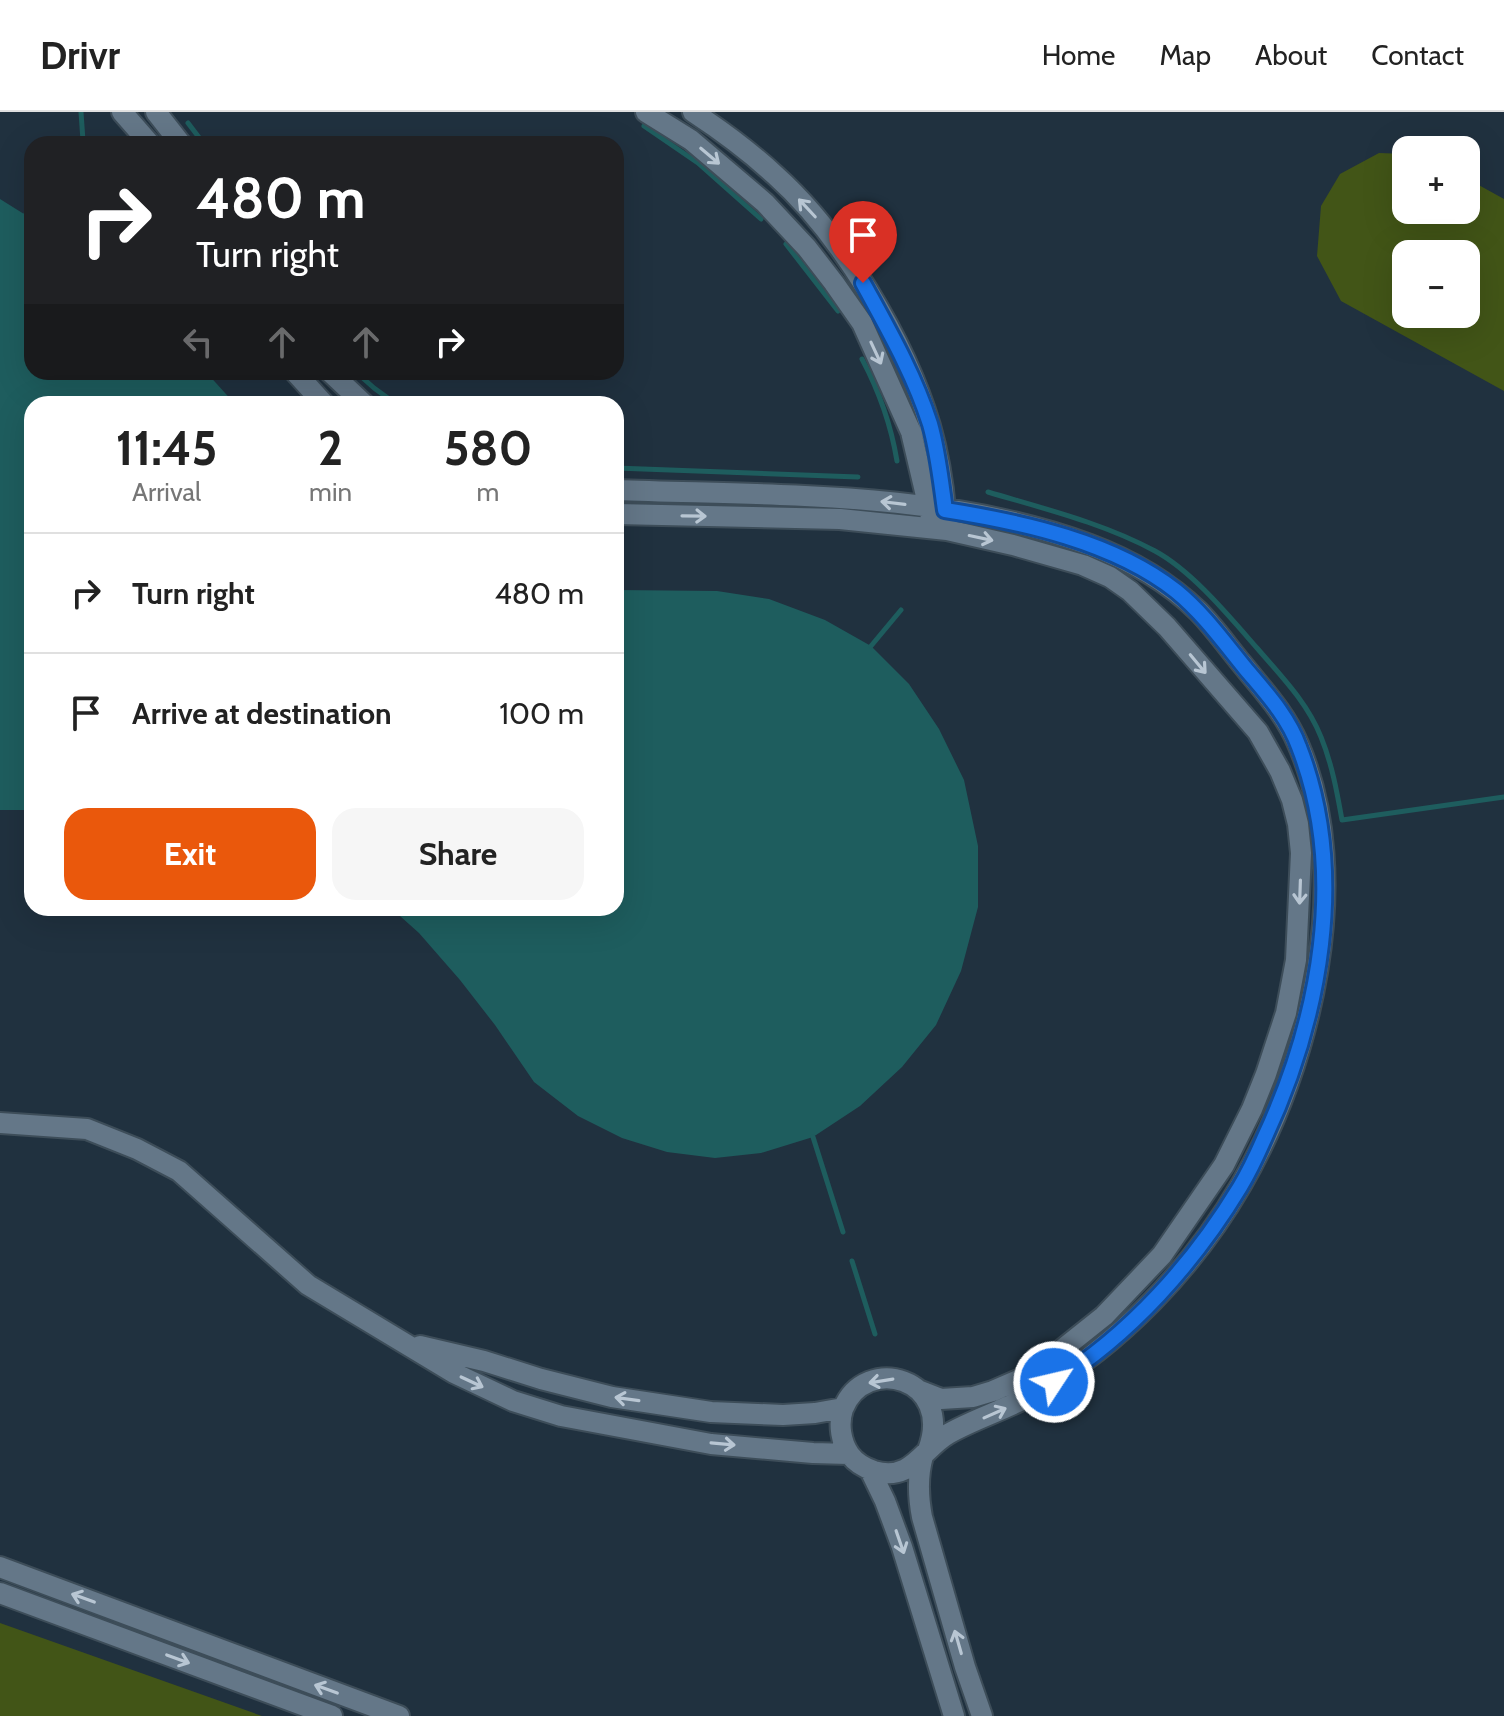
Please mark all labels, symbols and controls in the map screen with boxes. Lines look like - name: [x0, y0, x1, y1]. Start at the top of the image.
- text: Drivr: [40, 32, 120, 79]
- text: Home: [1042, 38, 1115, 72]
- text: Map: [1159, 38, 1211, 72]
- text: About: [1255, 38, 1327, 72]
- text: Contact: [1371, 38, 1464, 72]
- map controls: [1392, 136, 1480, 328]
- button: +: [1392, 136, 1480, 224]
- one-way arrow: [699, 147, 720, 165]
- text: 480 m: [196, 164, 365, 232]
- icon: right: [64, 168, 168, 272]
- one-way arrow: [798, 199, 816, 219]
- pin: [829, 201, 897, 283]
- icon: arrive: [841, 213, 885, 257]
- text: Turn right: [196, 232, 339, 276]
- button: −: [1392, 240, 1480, 328]
- icon: left: [176, 320, 220, 364]
- icon: ahead: [260, 320, 304, 364]
- icon: ahead: [344, 320, 388, 364]
- icon: right: [428, 320, 472, 364]
- one-way arrow: [869, 340, 884, 364]
- text: 11:45: [116, 419, 217, 477]
- text: 2: [318, 419, 343, 477]
- text: 580: [444, 419, 532, 477]
- text: Arrival: [132, 476, 201, 508]
- text: min: [309, 476, 352, 508]
- text: m: [477, 476, 499, 508]
- one-way arrow: [880, 496, 907, 511]
- one-way arrow: [680, 508, 707, 524]
- one-way arrow: [967, 531, 993, 546]
- icon: right: [64, 571, 108, 615]
- text: Turn right: [132, 575, 255, 612]
- text: 480 m: [494, 575, 584, 612]
- one-way arrow: [1189, 654, 1207, 674]
- icon: arrive: [64, 691, 108, 735]
- text: Arrive at destination: [132, 695, 392, 732]
- text: 100 m: [499, 695, 584, 732]
- button: Exit: [64, 808, 316, 900]
- button: Share: [332, 808, 584, 900]
- one-way arrow: [1292, 878, 1308, 905]
- position arrow: [1012, 1340, 1096, 1424]
- one-way arrow: [869, 1374, 895, 1389]
- one-way arrow: [459, 1375, 484, 1390]
- one-way arrow: [615, 1391, 640, 1406]
- one-way arrow: [983, 1404, 1007, 1419]
- one-way arrow: [709, 1437, 736, 1452]
- one-way arrow: [893, 1529, 908, 1554]
- one-way arrow: [71, 1590, 96, 1604]
- one-way arrow: [950, 1629, 965, 1655]
- one-way arrow: [165, 1653, 190, 1667]
- one-way arrow: [314, 1681, 339, 1695]

